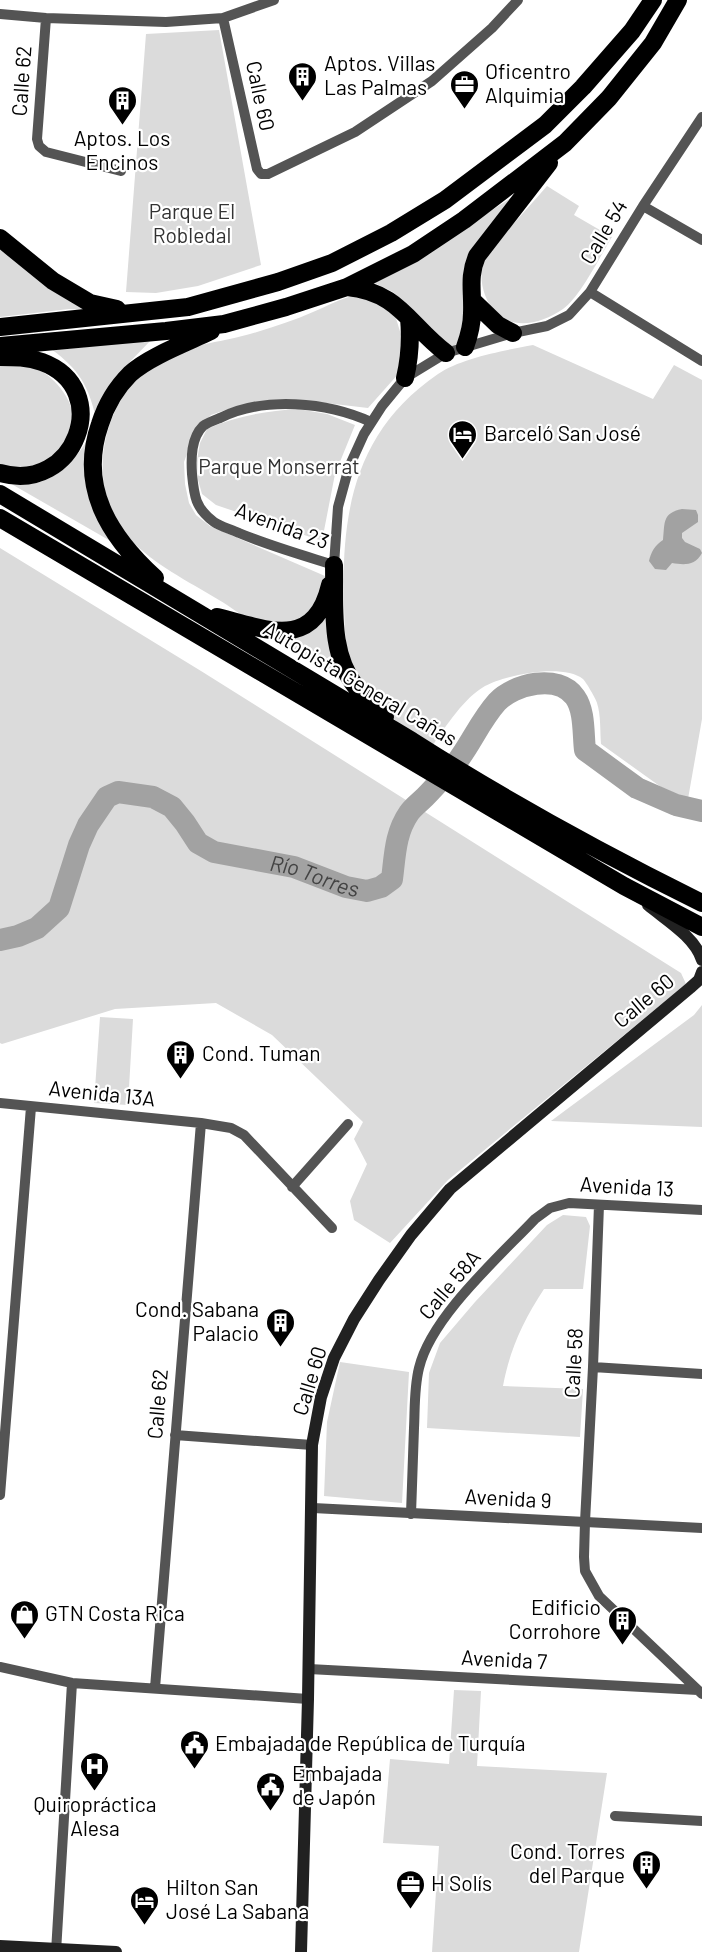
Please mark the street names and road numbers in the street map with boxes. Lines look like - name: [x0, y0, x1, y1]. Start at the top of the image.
- street label: Calle 62: [6, 45, 35, 117]
- street label: Calle 60: [242, 58, 281, 133]
- street label: Calle 54: [574, 194, 632, 268]
- street label: Avenida 23: [232, 496, 333, 553]
- street label: Autopista General Cañas: [259, 615, 462, 751]
- street label: Calle 60: [608, 967, 678, 1032]
- street label: Avenida 13A: [48, 1074, 157, 1111]
- street label: Avenida 13: [579, 1171, 675, 1200]
- street label: Calle 58A: [413, 1244, 485, 1324]
- street label: Calle 58: [558, 1327, 587, 1399]
- street label: Calle 60: [286, 1343, 331, 1418]
- street label: Calle 62: [141, 1368, 172, 1440]
- street label: Avenida 9: [464, 1483, 552, 1512]
- street label: Avenida 7: [460, 1644, 548, 1673]

